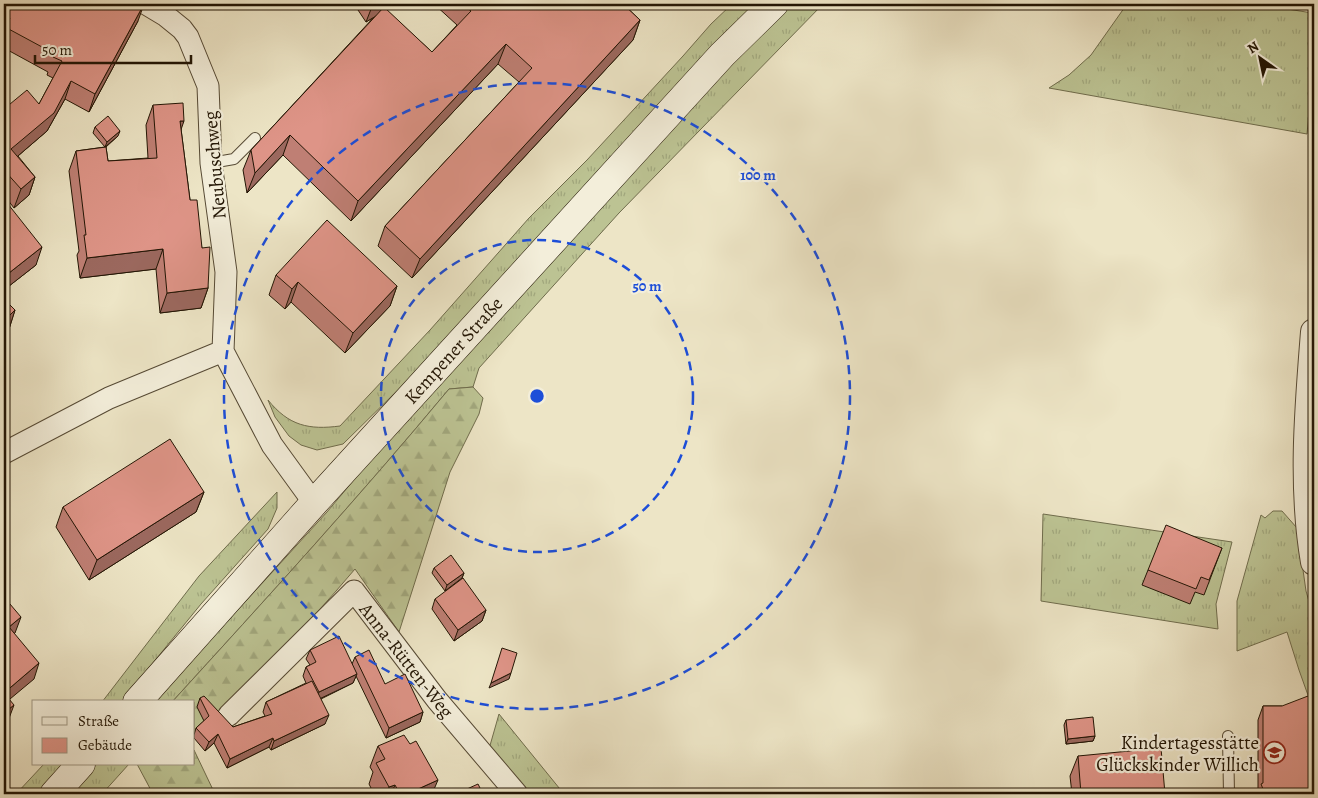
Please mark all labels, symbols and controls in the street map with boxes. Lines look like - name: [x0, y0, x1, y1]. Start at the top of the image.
- scale bar: [35, 32, 191, 64]
- north arrow: [1236, 32, 1286, 82]
- text: N: [1244, 37, 1263, 58]
- text: 50 m: [42, 40, 72, 60]
- street label: Neubuschweg: [197, 109, 233, 220]
- text: 100 m: [740, 165, 776, 185]
- text: 50 m: [632, 276, 662, 296]
- street label: Kempener Straße: [399, 291, 509, 410]
- centre of rings: [528, 387, 546, 405]
- street label: Anna-Rütten-Weg: [352, 597, 460, 724]
- legend: [32, 700, 195, 766]
- text: Straße: [78, 711, 119, 731]
- place label: Kindertagesstätte Glückskinder Willich: [1096, 730, 1259, 778]
- text: Gebäude: [78, 735, 132, 755]
- school or university icon: Kindertagesstätte Glückskinder Willich: [1263, 741, 1287, 765]

